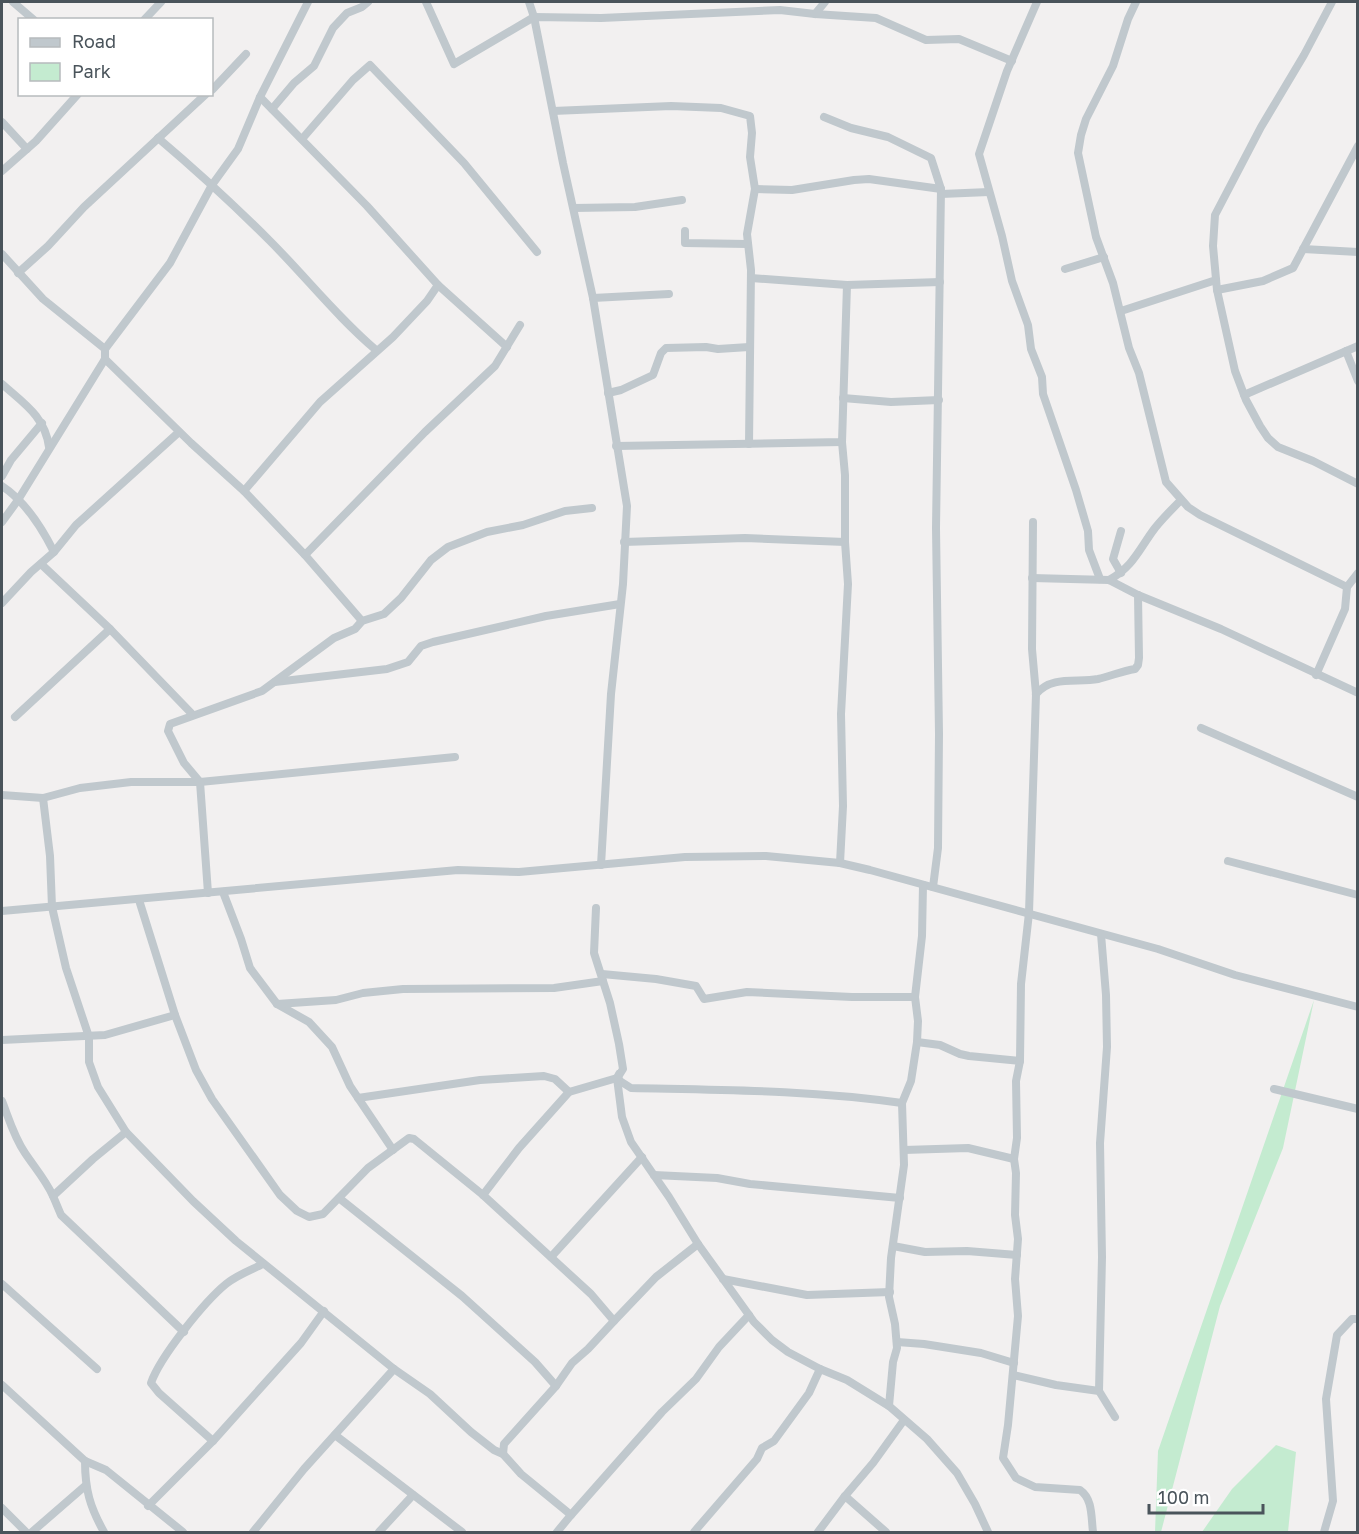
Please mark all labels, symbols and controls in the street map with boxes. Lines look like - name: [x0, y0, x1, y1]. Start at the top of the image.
- legend: [18, 18, 213, 96]
- text: Road: [72, 30, 116, 52]
- text: Park: [72, 60, 111, 82]
- scale bar: [1149, 1477, 1263, 1515]
- text: 100 m: [1158, 1486, 1209, 1508]

